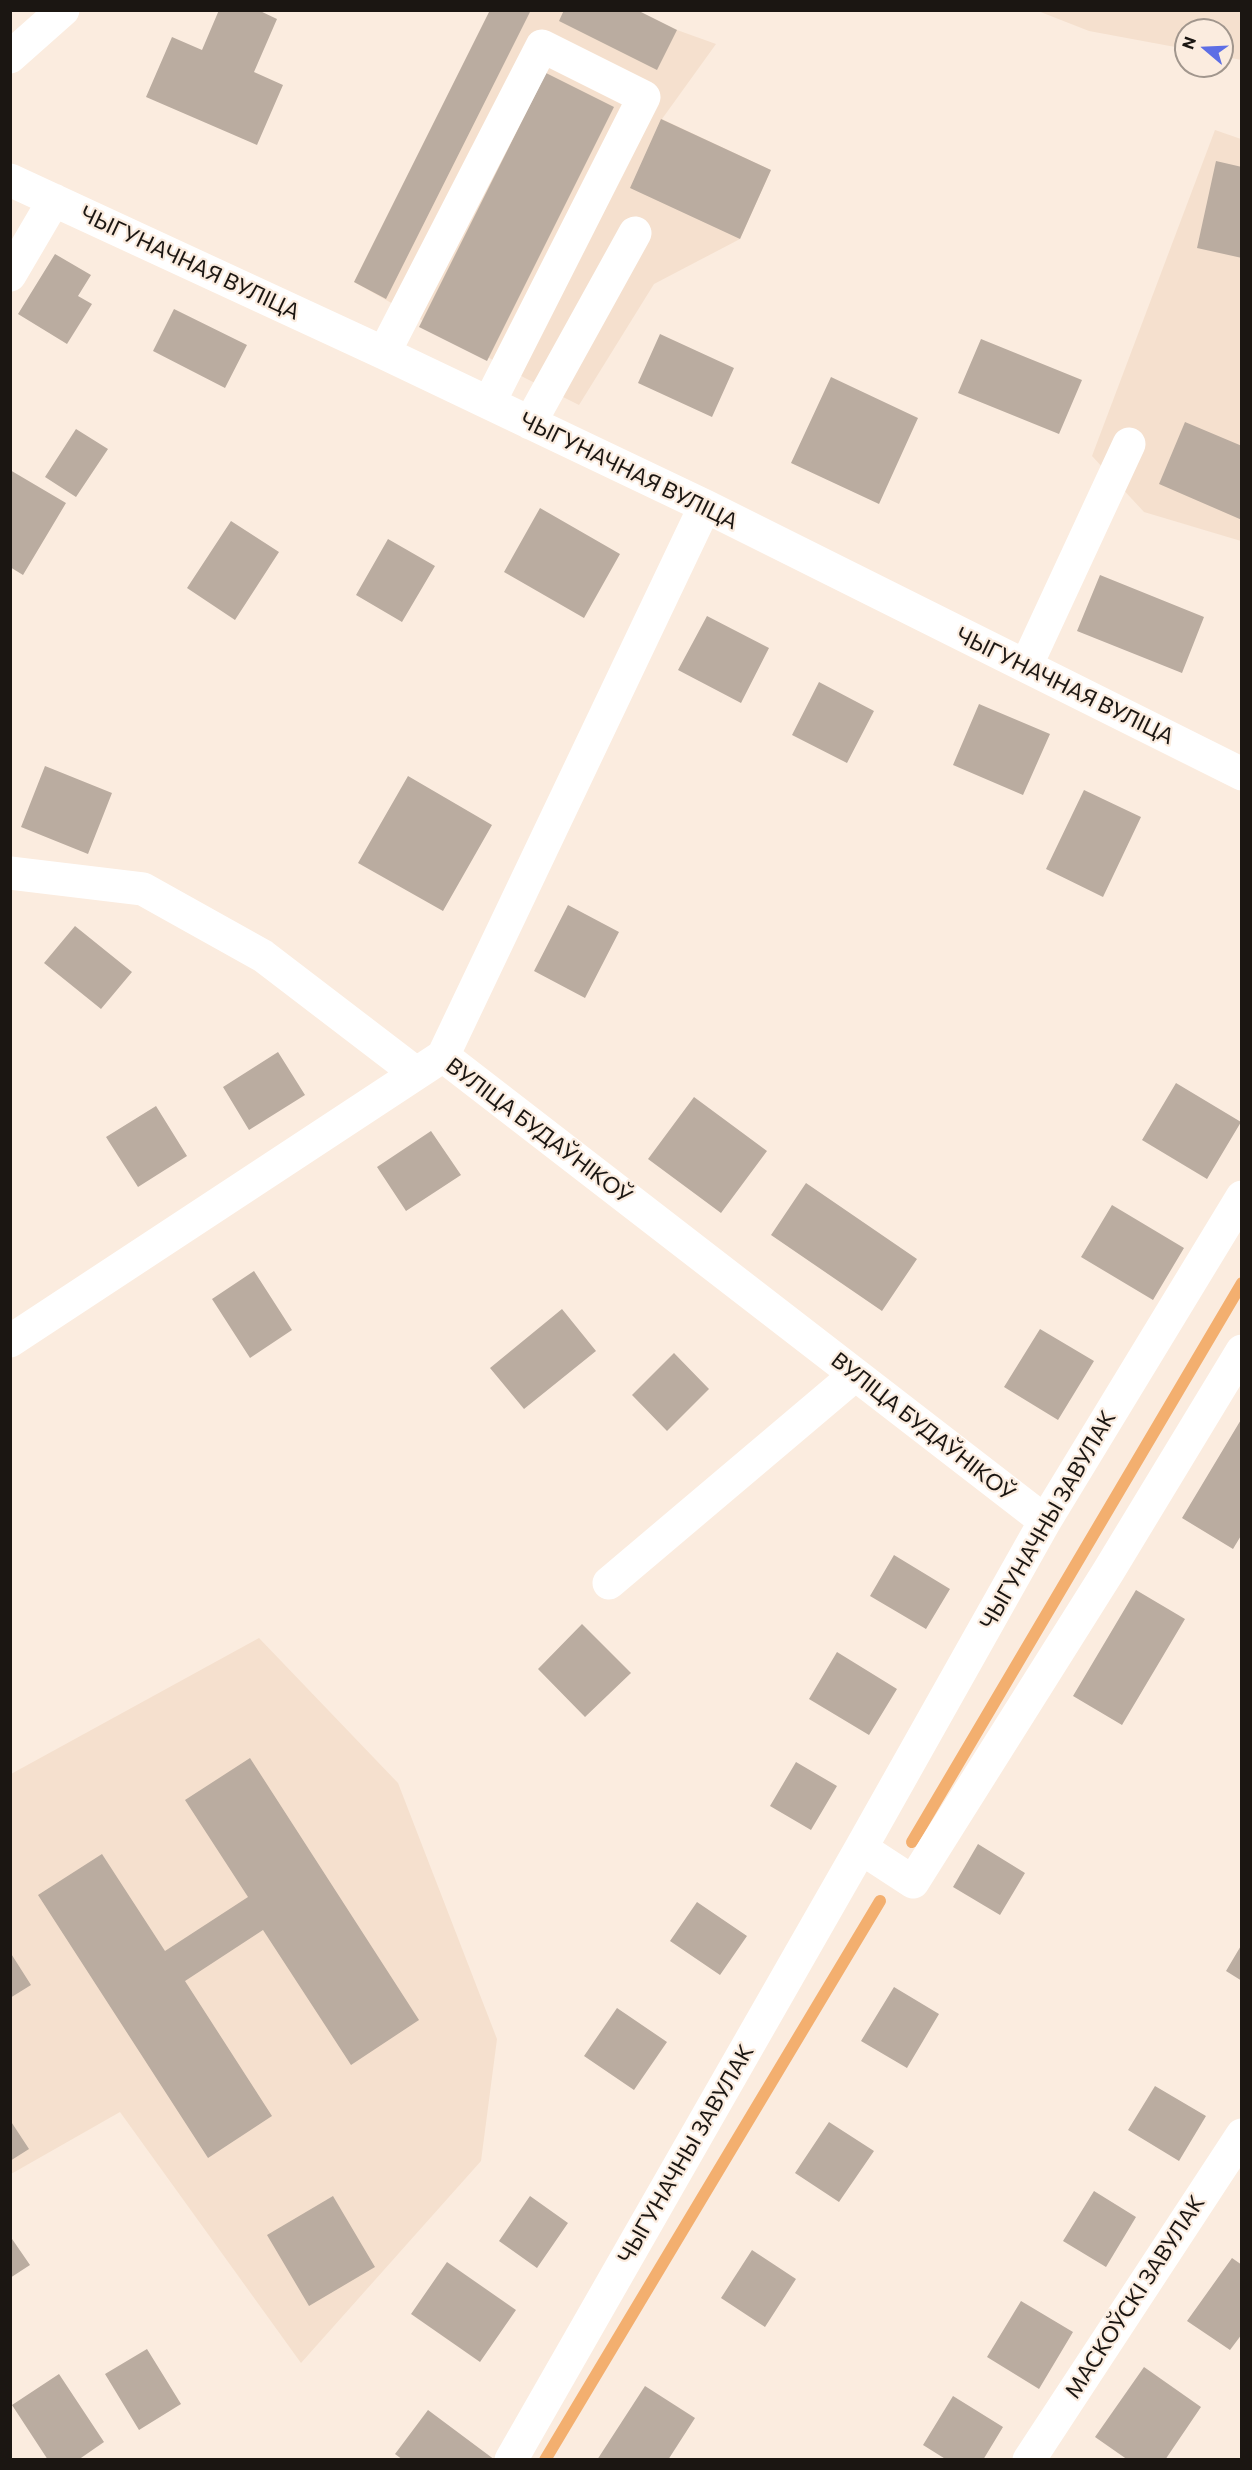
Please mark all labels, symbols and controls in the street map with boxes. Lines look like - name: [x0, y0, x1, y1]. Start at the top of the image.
- north arrow: [1174, 18, 1234, 78]
- text: N: [1177, 34, 1199, 51]
- street label: ЧЫГУНАЧНАЯ ВУЛІЦА: [76, 201, 304, 325]
- street label: ЧЫГУНАЧНАЯ ВУЛІЦА: [516, 407, 742, 535]
- street label: ЧЫГУНАЧНАЯ ВУЛІЦА: [952, 622, 1178, 750]
- street label: ВУЛІЦА БУДАЎНІКОЎ: [441, 1052, 637, 1210]
- street label: ВУЛІЦА БУДАЎНІКОЎ: [826, 1347, 1020, 1507]
- street label: ЧЫГУНАЧНЫ ЗАВУЛАК: [974, 1406, 1122, 1634]
- street label: ЧЫГУНАЧНЫ ЗАВУЛАК: [612, 2040, 760, 2268]
- street label: МАСКОЎСКІ ЗАВУЛАК: [1059, 2191, 1211, 2403]

